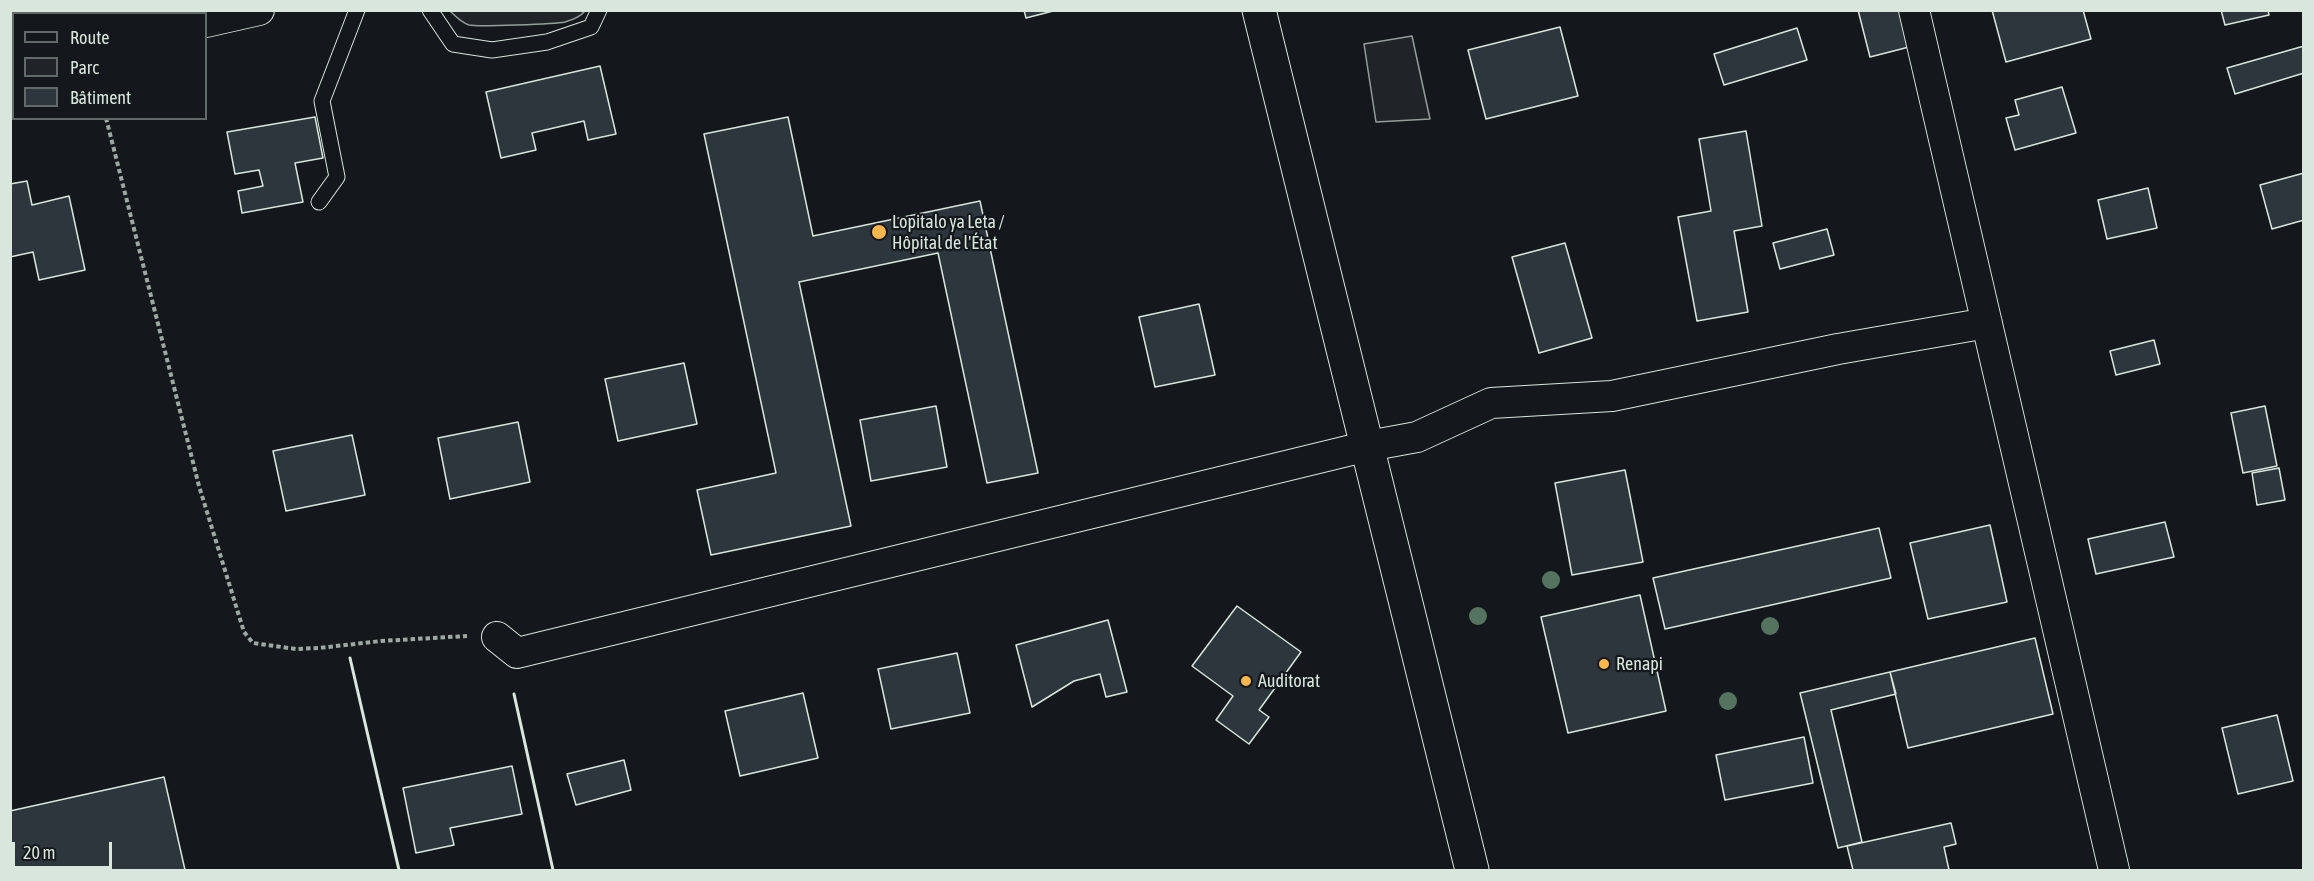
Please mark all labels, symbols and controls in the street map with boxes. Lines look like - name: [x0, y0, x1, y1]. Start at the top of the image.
- legend: [12, 12, 207, 120]
- text: Route: [70, 27, 109, 48]
- text: Parc: [70, 57, 99, 78]
- text: Bâtiment: [70, 87, 131, 108]
- place label: Lopitalo ya Leta / Hôpital de l'État: [892, 211, 1004, 254]
- marker: Lopitalo ya Leta / Hôpital de l'État: [870, 223, 888, 241]
- place label: Renapi: [1616, 653, 1663, 675]
- marker: Renapi: [1597, 657, 1611, 671]
- place label: Auditorat: [1258, 670, 1320, 692]
- marker: Auditorat: [1239, 674, 1253, 688]
- scale bar: [15, 830, 116, 868]
- text: 20 m: [23, 842, 55, 863]

